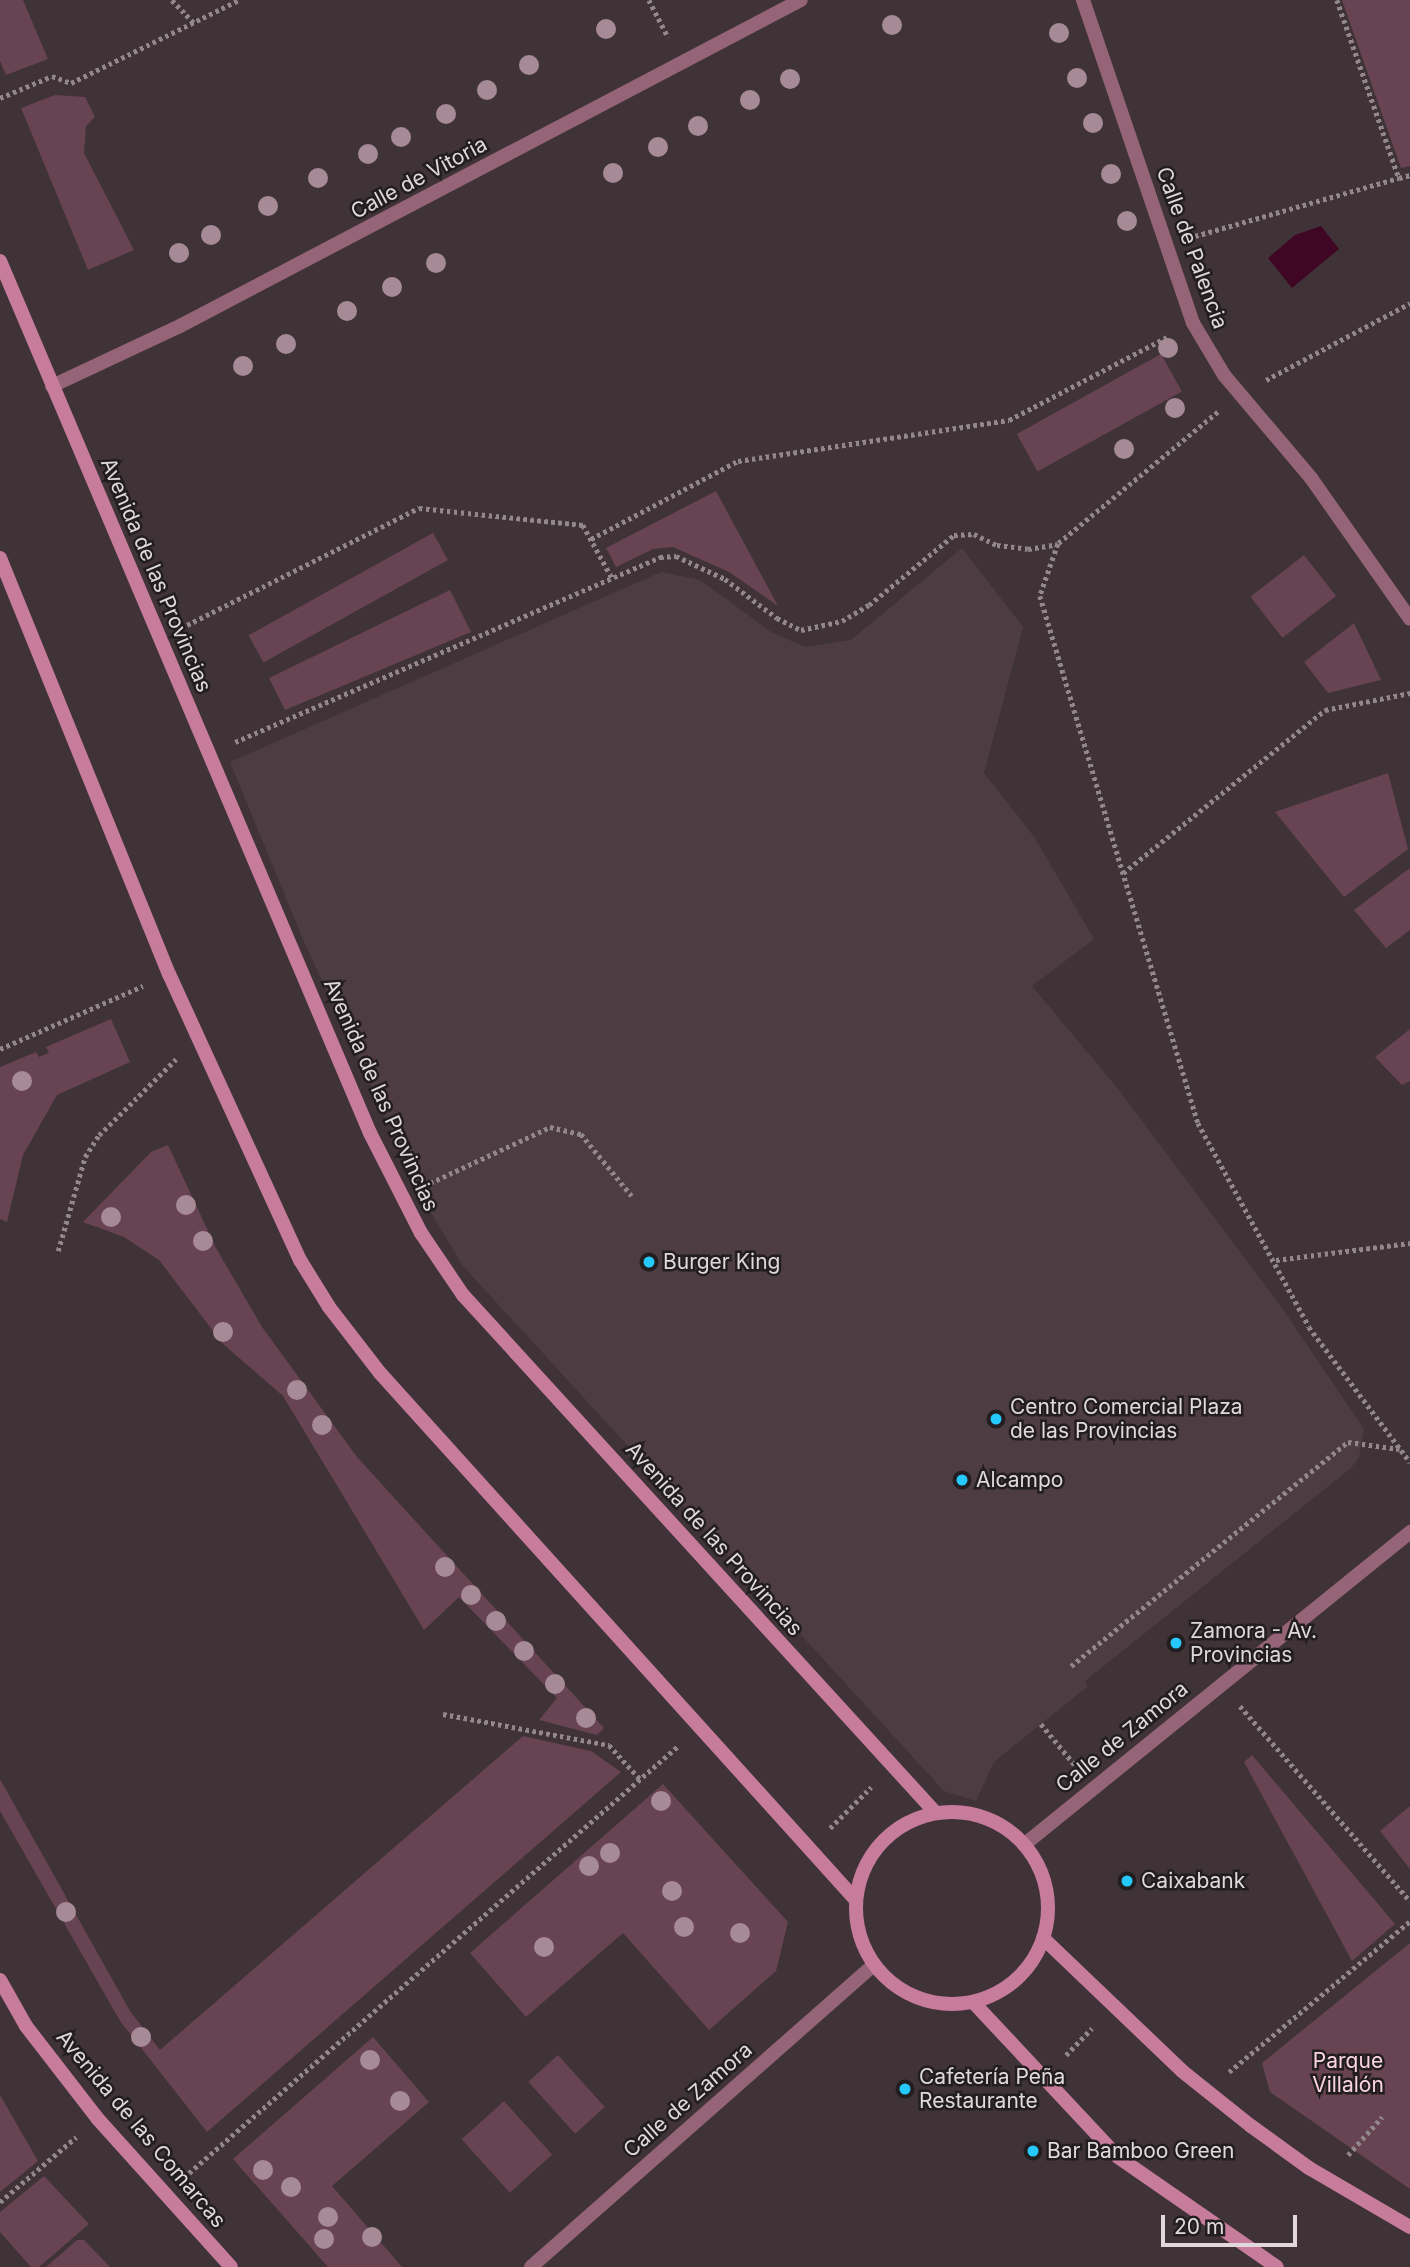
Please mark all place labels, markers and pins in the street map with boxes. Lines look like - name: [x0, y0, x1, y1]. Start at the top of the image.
- place label: Burger King: [663, 1249, 780, 1275]
- marker: Burger King: [641, 1254, 657, 1270]
- place label: Centro Comercial Plaza de las Provincias: [1010, 1394, 1243, 1444]
- marker: Centro Comercial Plaza de las Provincias: [988, 1411, 1004, 1427]
- place label: Alcampo: [976, 1467, 1063, 1493]
- marker: Alcampo: [954, 1472, 970, 1488]
- place label: Zamora - Av. Provincias: [1190, 1618, 1317, 1668]
- marker: Zamora - Av. Provincias: [1168, 1635, 1184, 1651]
- place label: Caixabank: [1141, 1868, 1245, 1894]
- marker: Caixabank: [1119, 1873, 1135, 1889]
- place label: Cafetería Peña Restaurante: [919, 2064, 1065, 2114]
- marker: Cafetería Peña Restaurante: [897, 2081, 913, 2097]
- place label: Bar Bamboo Green: [1047, 2138, 1234, 2164]
- marker: Bar Bamboo Green: [1025, 2143, 1041, 2159]

